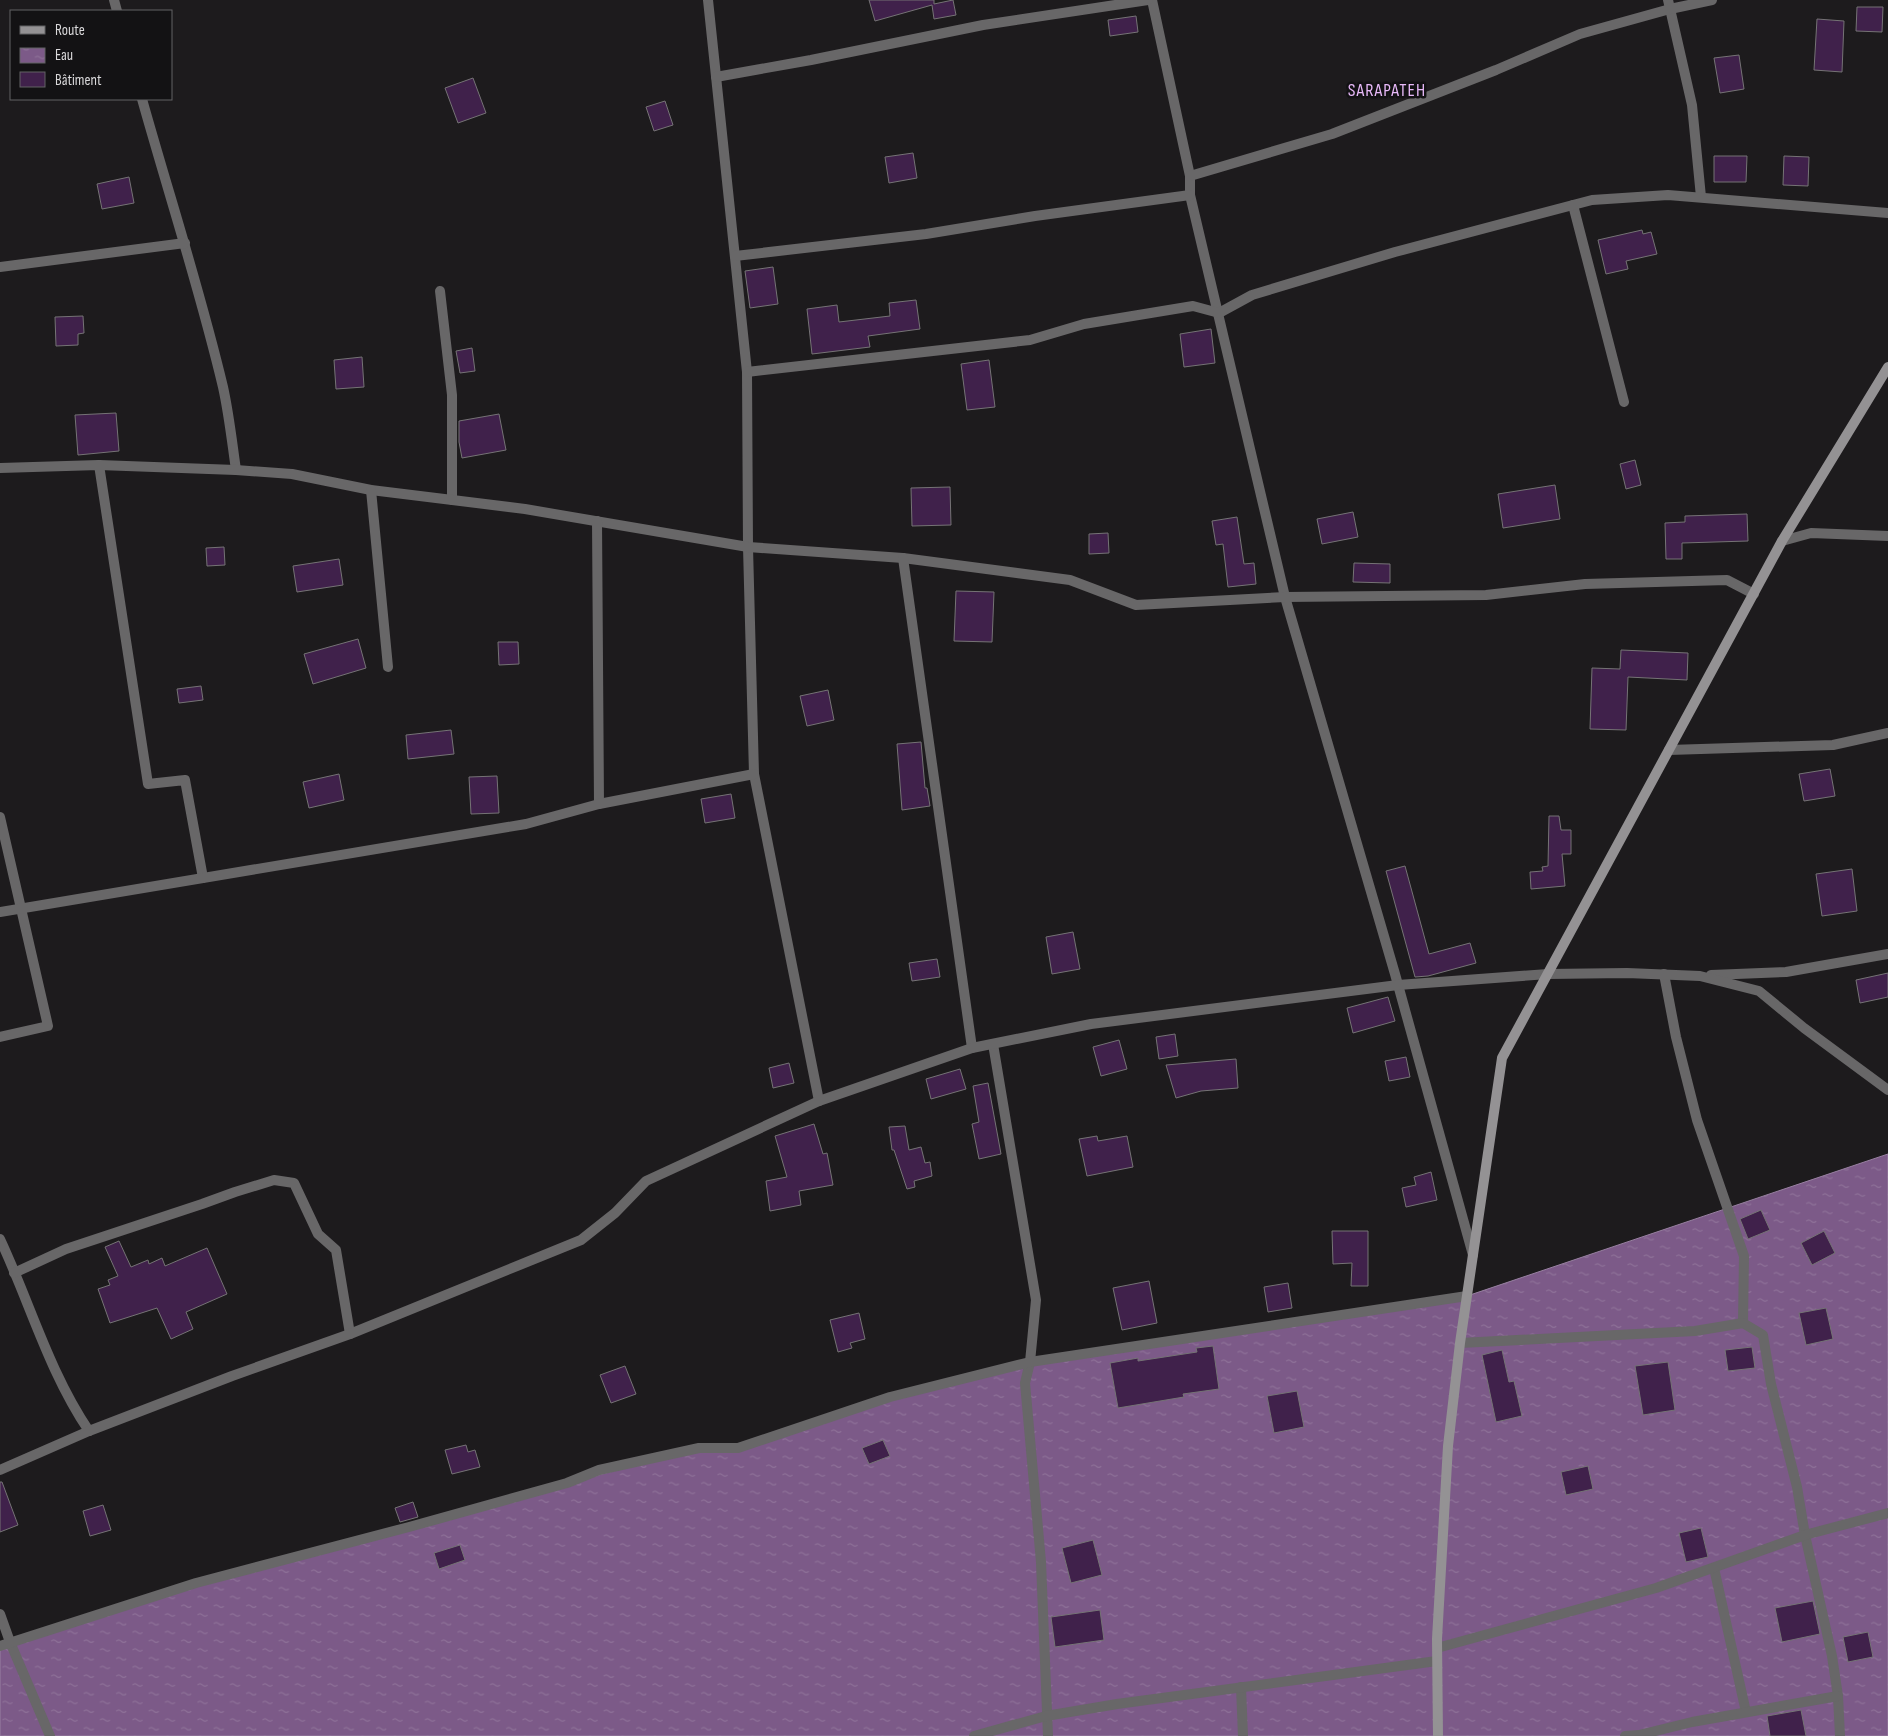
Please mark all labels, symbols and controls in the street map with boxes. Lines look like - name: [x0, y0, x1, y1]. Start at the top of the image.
- legend: [10, 10, 172, 100]
- text: Route: [55, 21, 85, 40]
- text: Eau: [55, 46, 73, 65]
- text: Bâtiment: [55, 71, 102, 90]
- district label: SARAPATEH: [1348, 80, 1426, 101]

